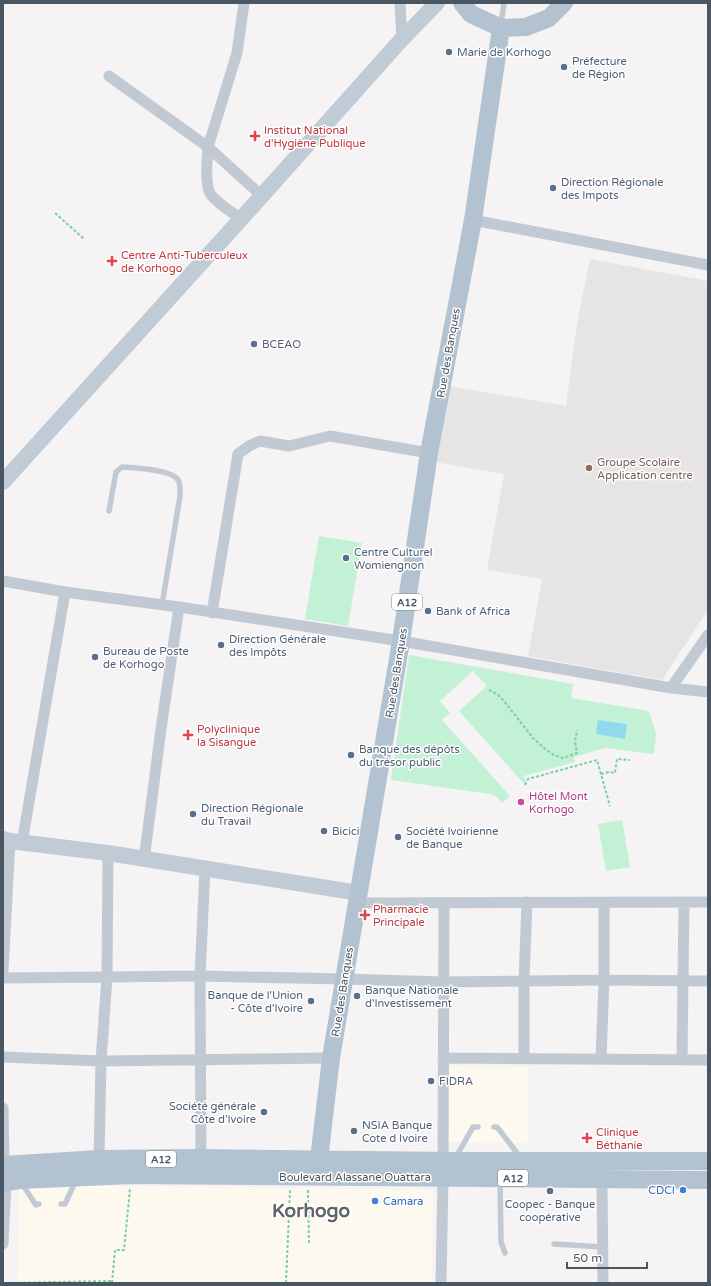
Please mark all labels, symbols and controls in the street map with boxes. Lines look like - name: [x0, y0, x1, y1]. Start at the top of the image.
- place label: Marie de Korhogo: [457, 46, 551, 59]
- marker: Marie de Korhogo: [444, 47, 454, 57]
- place label: Préfecture de Région: [572, 55, 627, 81]
- marker: Préfecture de Région: [559, 62, 569, 72]
- place label: Institut National d'Hygiène Publique: [264, 124, 365, 150]
- marker: Institut National d'Hygiène Publique: [249, 130, 261, 142]
- place label: Direction Régionale des Impots: [561, 176, 664, 202]
- marker: Direction Régionale des Impots: [548, 183, 558, 193]
- place label: Centre Anti-Tuberculeux de Korhogo: [121, 249, 248, 275]
- marker: Centre Anti-Tuberculeux de Korhogo: [106, 255, 118, 267]
- street label: Rue des Banques: [434, 307, 463, 399]
- place label: BCEAO: [262, 338, 301, 351]
- marker: BCEAO: [249, 339, 259, 349]
- place label: Groupe Scolaire Application centre: [597, 456, 693, 482]
- marker: Groupe Scolaire Application centre: [584, 463, 594, 473]
- place label: Centre Culturel Womiengnon: [354, 546, 432, 572]
- marker: Centre Culturel Womiengnon: [341, 553, 351, 563]
- road number: A12: [392, 594, 422, 610]
- place label: Bank of Africa: [436, 605, 510, 618]
- marker: Bank of Africa: [423, 606, 433, 616]
- street label: Rue des Banques: [383, 627, 410, 719]
- place label: Direction Générale des Impôts: [229, 633, 326, 659]
- marker: Direction Générale des Impôts: [216, 640, 226, 650]
- place label: Bureau de Poste de Korhogo: [103, 645, 189, 671]
- marker: Bureau de Poste de Korhogo: [90, 652, 100, 662]
- place label: Polyclinique la Sisangue: [197, 723, 260, 749]
- marker: Polyclinique la Sisangue: [182, 729, 194, 741]
- place label: Banque des dépôts du trésor public: [359, 743, 460, 769]
- marker: Banque des dépôts du trésor public: [346, 750, 356, 760]
- place label: Hôtel Mont Korhogo: [529, 790, 588, 816]
- marker: Hôtel Mont Korhogo: [516, 797, 526, 807]
- place label: Direction Régionale du Travail: [201, 802, 304, 828]
- marker: Direction Régionale du Travail: [188, 809, 198, 819]
- place label: Bicici: [332, 825, 359, 838]
- place label: Société Ivoirienne de Banque: [406, 825, 499, 851]
- marker: Bicici: [319, 826, 329, 836]
- marker: Société Ivoirienne de Banque: [393, 832, 403, 842]
- place label: Pharmacie Principale: [373, 903, 429, 929]
- marker: Pharmacie Principale: [360, 910, 370, 920]
- street label: Rue des Banques: [329, 946, 356, 1038]
- place label: Banque Nationale d'Investissement: [365, 984, 459, 1010]
- place label: Banque de l'Union - Côte d'Ivoire: [208, 989, 303, 1015]
- marker: Banque Nationale d'Investissement: [352, 991, 362, 1001]
- marker: Banque de l'Union - Côte d'Ivoire: [306, 996, 316, 1006]
- place label: FIDRA: [439, 1075, 473, 1088]
- marker: FIDRA: [426, 1076, 436, 1086]
- place label: Société générale Côte d’Ivoire: [169, 1100, 256, 1126]
- marker: Société générale Côte d’Ivoire: [259, 1107, 269, 1117]
- place label: NSIA Banque Cote d Ivoire: [362, 1119, 432, 1145]
- marker: NSIA Banque Cote d Ivoire: [349, 1126, 359, 1136]
- place label: Clinique Béthanie: [596, 1126, 643, 1152]
- marker: Clinique Béthanie: [581, 1132, 593, 1144]
- road number: A12: [146, 1151, 176, 1167]
- road number: A12: [498, 1170, 528, 1186]
- street label: Boulevard Alassane Ouattara: [279, 1171, 431, 1184]
- place label: CDCI: [648, 1184, 675, 1197]
- marker: CDCI: [678, 1185, 688, 1195]
- marker: Coopec - Banque coopérative: [545, 1186, 555, 1196]
- place label: Camara: [383, 1195, 424, 1208]
- marker: Camara: [370, 1196, 380, 1206]
- place label: Coopec - Banque coopérative: [505, 1198, 595, 1224]
- district label: Korhogo: [272, 1200, 350, 1223]
- scale bar: [567, 1244, 647, 1270]
- text: 50 m: [573, 1251, 602, 1265]

